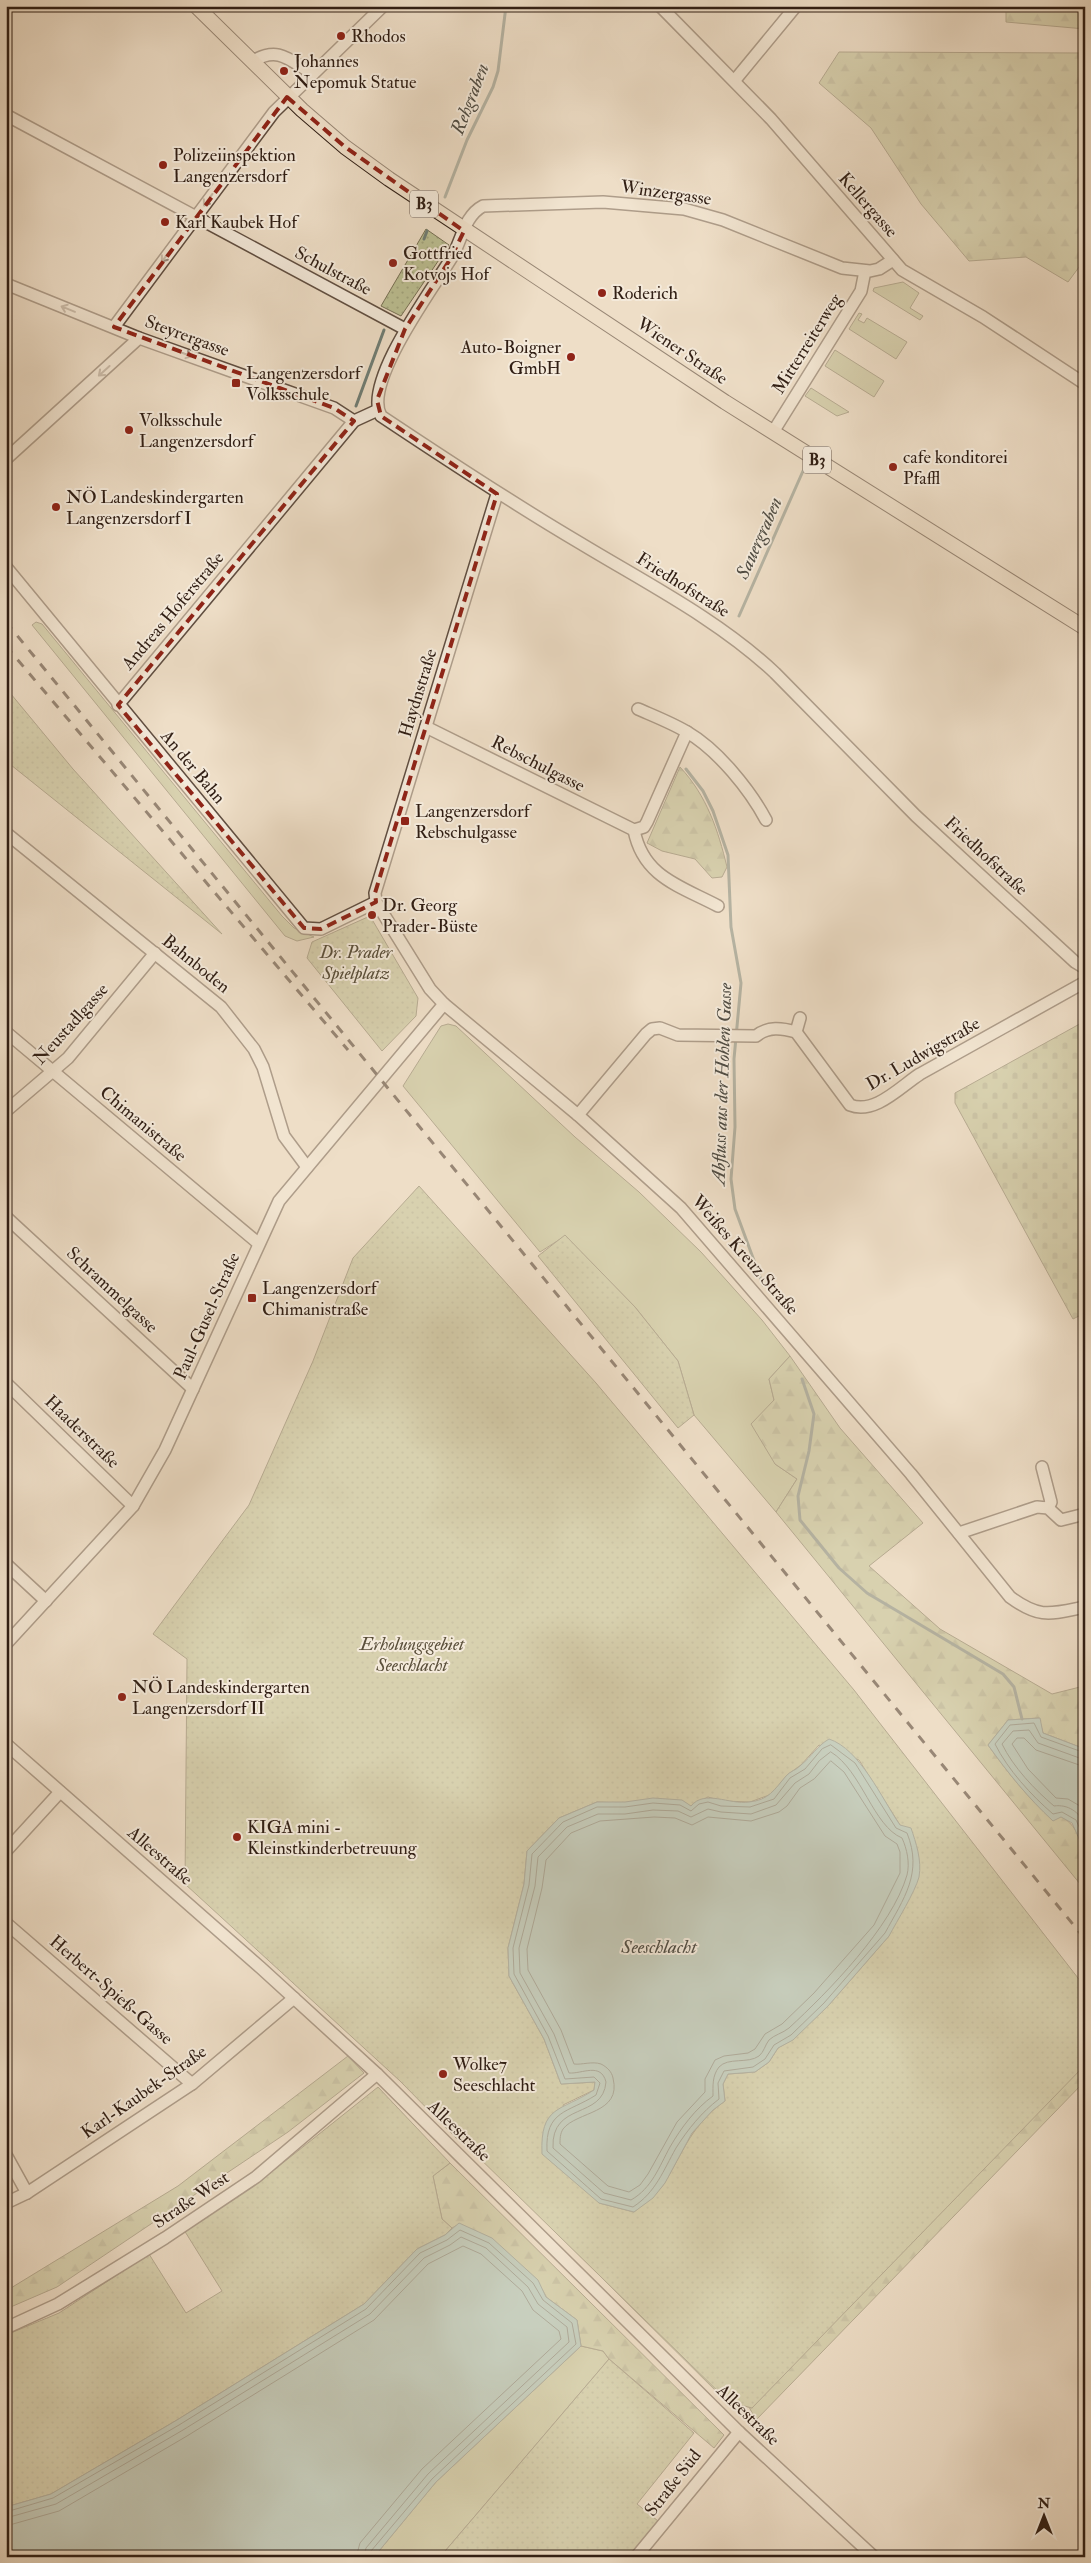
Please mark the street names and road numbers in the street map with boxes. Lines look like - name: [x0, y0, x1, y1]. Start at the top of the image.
- street label: Kellergasse: [833, 168, 903, 243]
- street label: Winzergasse: [618, 175, 713, 211]
- road number: B3: [410, 190, 438, 218]
- street label: Schulstraße: [291, 241, 376, 301]
- street label: Mitterreiterweg: [767, 288, 848, 399]
- street label: Steyrergasse: [142, 310, 233, 362]
- street label: Wiener Straße: [631, 312, 732, 390]
- road number: B3: [803, 446, 831, 474]
- street label: Andreas Hoferstraße: [116, 547, 230, 676]
- street label: Friedhofstraße: [632, 547, 734, 623]
- street label: Haydnstraße: [394, 646, 442, 740]
- street label: An der Bahn: [155, 725, 231, 809]
- street label: Rebschulgasse: [487, 731, 589, 798]
- street label: Friedhofstraße: [939, 811, 1033, 901]
- street label: Bahnboden: [157, 930, 235, 998]
- street label: Neustadlgasse: [28, 978, 114, 1069]
- street label: Dr. Ludwigstraße: [862, 1012, 984, 1096]
- street label: Chimanistraße: [95, 1081, 191, 1167]
- street label: Weißes Kreuz Straße: [686, 1189, 804, 1320]
- street label: Schrammelgasse: [61, 1242, 163, 1339]
- street label: Paul-Gusel-Straße: [169, 1248, 245, 1383]
- street label: Haaderstraße: [39, 1390, 125, 1474]
- street label: Alleestraße: [122, 1821, 198, 1891]
- street label: Herbert-Spieß-Gasse: [44, 1930, 178, 2050]
- street label: Karl-Kaubek-Straße: [77, 2040, 212, 2144]
- street label: Alleestraße: [422, 2095, 496, 2167]
- street label: Straße West: [148, 2166, 234, 2234]
- street label: Alleestraße: [711, 2379, 785, 2451]
- street label: Straße Süd: [640, 2445, 706, 2521]

